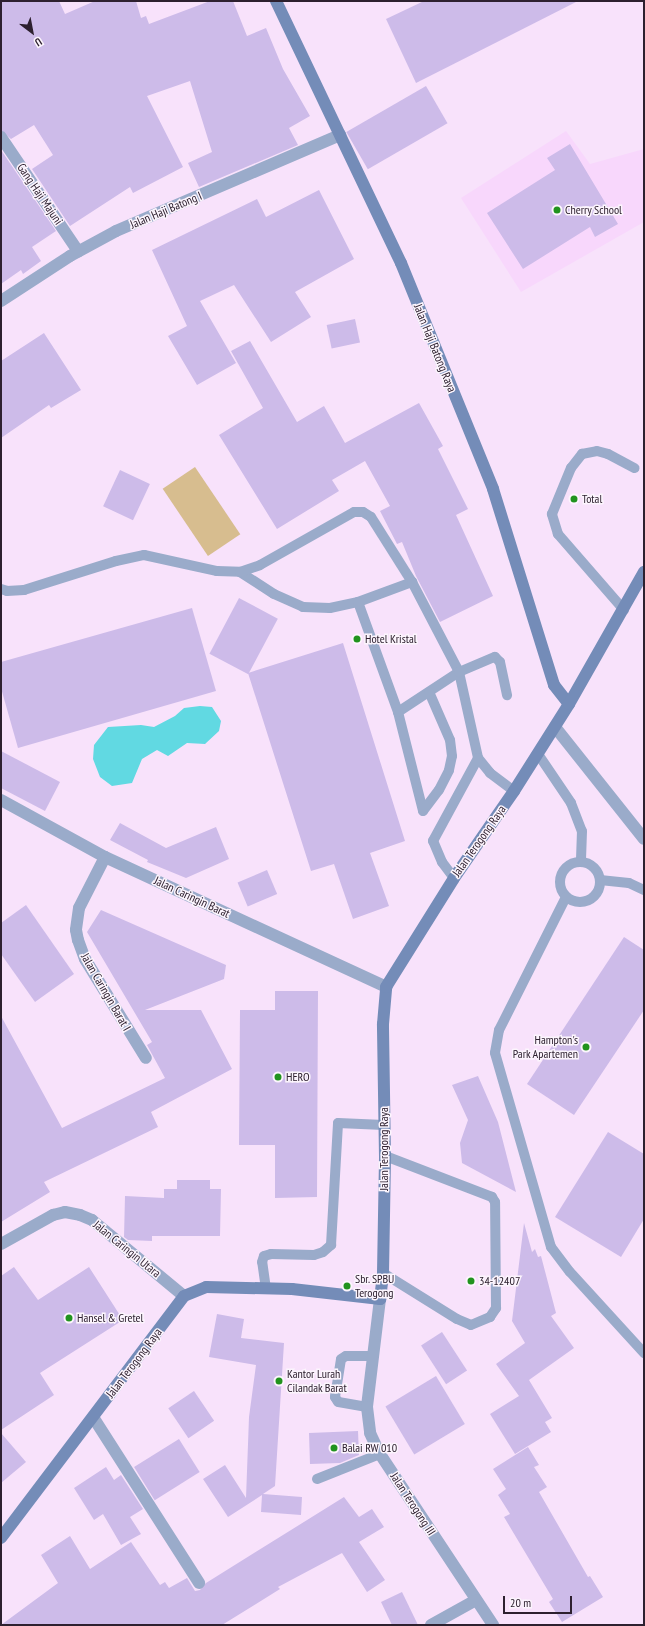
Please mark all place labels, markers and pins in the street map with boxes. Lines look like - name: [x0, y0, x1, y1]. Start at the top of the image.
- place label: Cherry School: [565, 203, 622, 217]
- marker: Cherry School: [552, 205, 562, 215]
- place label: Total: [582, 492, 602, 506]
- marker: Total: [569, 494, 579, 504]
- place label: Hotel Kristal: [365, 632, 417, 646]
- marker: Hotel Kristal: [352, 634, 362, 644]
- place label: Hampton's Park Apartemen: [512, 1033, 578, 1061]
- marker: Hampton's Park Apartemen: [581, 1042, 591, 1052]
- place label: HERO: [286, 1070, 310, 1084]
- marker: HERO: [273, 1072, 283, 1082]
- place label: Sbr. SPBU Terogong: [355, 1272, 395, 1300]
- place label: 34-12407: [479, 1274, 520, 1288]
- marker: 34-12407: [466, 1276, 476, 1286]
- marker: Sbr. SPBU Terogong: [342, 1281, 352, 1291]
- place label: Hansel & Gretel: [77, 1311, 143, 1325]
- marker: Hansel & Gretel: [64, 1313, 74, 1323]
- place label: Kantor Lurah Cilandak Barat: [287, 1367, 347, 1395]
- marker: Kantor Lurah Cilandak Barat: [274, 1376, 284, 1386]
- place label: Balai RW 010: [342, 1441, 397, 1455]
- marker: Balai RW 010: [329, 1443, 339, 1453]

